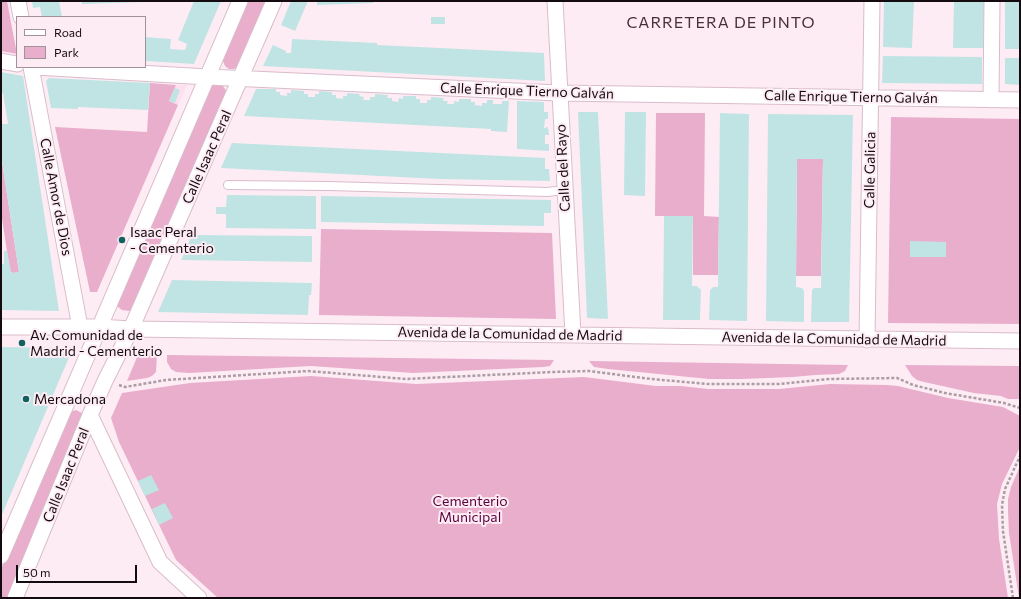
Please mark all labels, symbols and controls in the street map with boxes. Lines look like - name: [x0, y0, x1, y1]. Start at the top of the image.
- district label: CARRETERA DE PINTO: [626, 13, 816, 33]
- legend: [16, 16, 146, 68]
- text: Road: [54, 25, 82, 39]
- text: Park: [54, 45, 79, 59]
- street label: Calle Enrique Tierno Galván: [440, 80, 614, 102]
- street label: Calle Enrique Tierno Galván: [764, 87, 938, 107]
- street label: Calle Isaac Peral: [179, 108, 235, 206]
- street label: Calle del Rayo: [552, 124, 574, 212]
- street label: Calle Galicia: [861, 132, 879, 208]
- street label: Calle Amor de Dios: [36, 137, 76, 257]
- place label: Isaac Peral - Cementerio: [130, 224, 214, 256]
- marker: Isaac Peral - Cementerio: [117, 235, 127, 245]
- street label: Avenida de la Comunidad de Madrid: [397, 324, 623, 344]
- place label: Av. Comunidad de Madrid - Cementerio: [30, 327, 162, 360]
- street label: Avenida de la Comunidad de Madrid: [721, 329, 947, 349]
- marker: Av. Comunidad de Madrid - Cementerio: [17, 338, 27, 348]
- place label: Mercadona: [34, 391, 106, 407]
- marker: Mercadona: [21, 394, 31, 404]
- street label: Calle Isaac Peral: [39, 425, 93, 525]
- park label: Cementerio Municipal: [432, 493, 508, 526]
- scale bar: [18, 557, 139, 583]
- text: 50 m: [23, 565, 51, 579]

